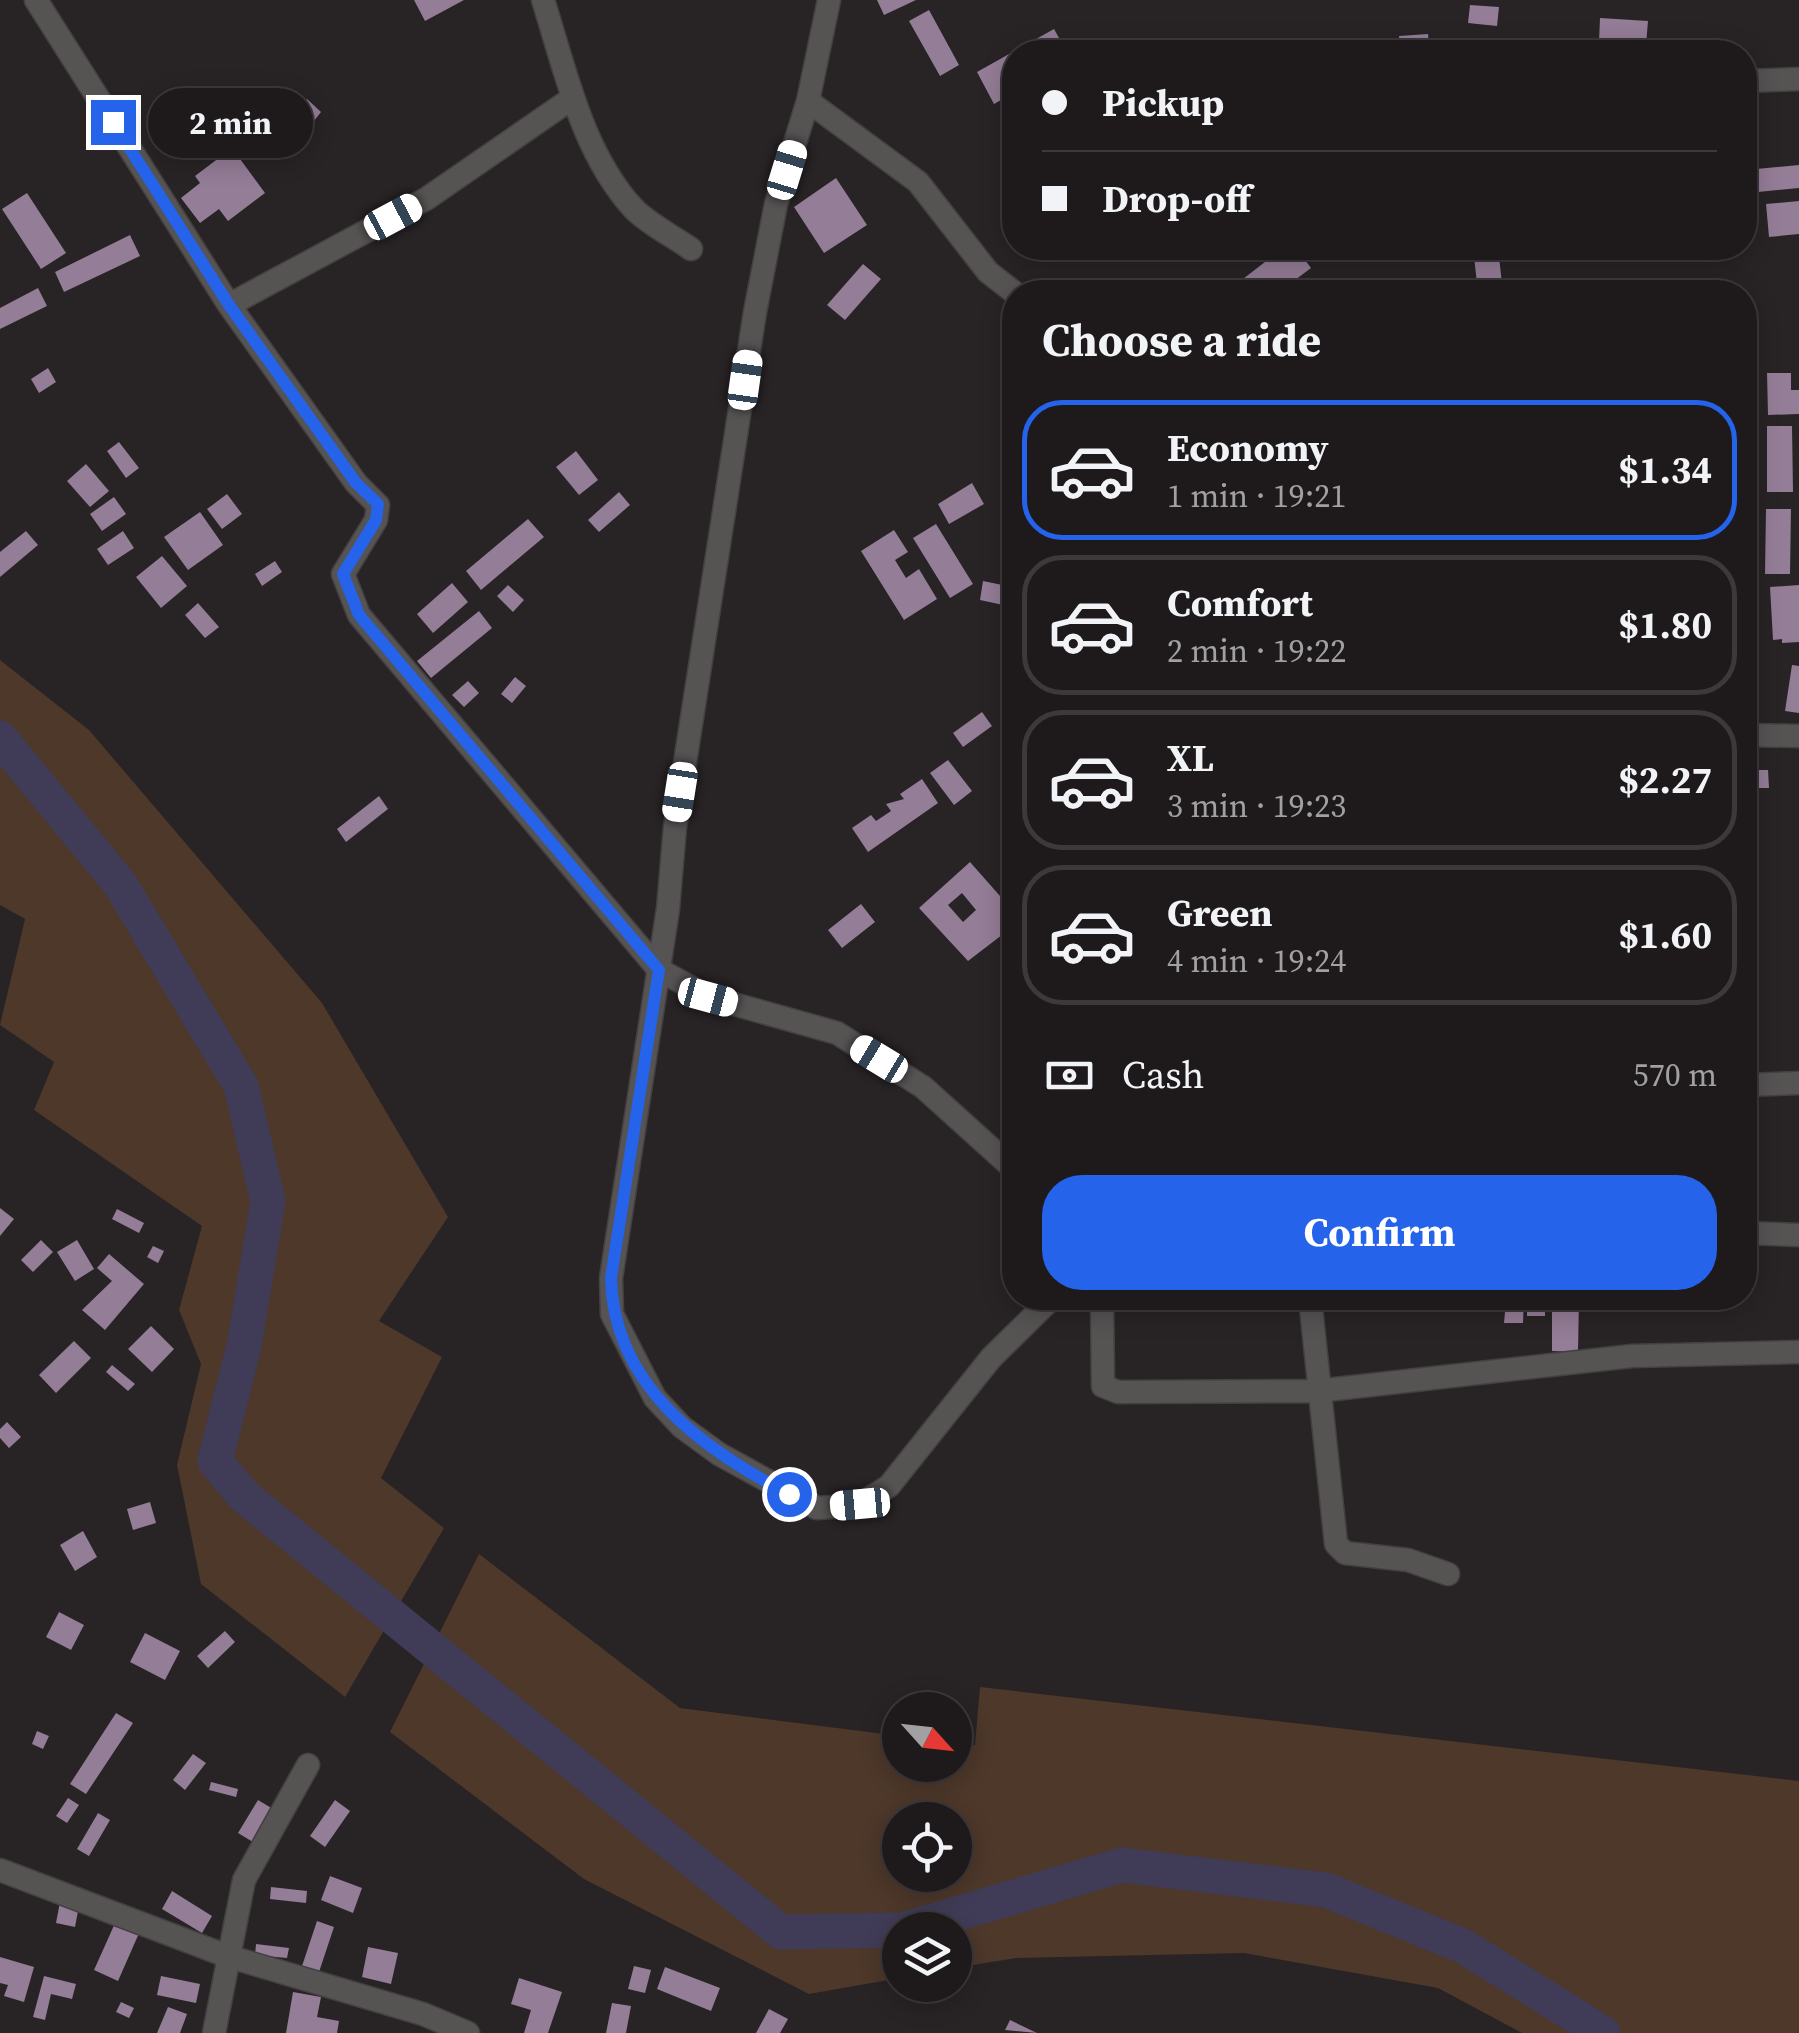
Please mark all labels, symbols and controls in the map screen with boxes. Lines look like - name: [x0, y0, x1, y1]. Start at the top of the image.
- text: Pickup: [1102, 77, 1224, 129]
- callout: 2 min: [148, 87, 313, 157]
- route end: [91, 100, 136, 145]
- text: 2 min: [189, 101, 272, 145]
- car: [764, 137, 810, 203]
- text: Drop-off: [1102, 173, 1251, 225]
- car: [359, 190, 427, 244]
- text: Choose a ride: [1042, 309, 1321, 371]
- car: [726, 348, 764, 412]
- text: Economy: [1167, 422, 1329, 474]
- icon: car: [1047, 425, 1137, 515]
- text: $1.34: [1618, 444, 1712, 496]
- text: 1 min · 19:21: [1167, 474, 1346, 518]
- text: Comfort: [1167, 577, 1313, 629]
- icon: car: [1047, 580, 1137, 670]
- text: $1.80: [1618, 599, 1712, 651]
- text: 2 min · 19:22: [1167, 629, 1346, 673]
- text: XL: [1167, 732, 1214, 784]
- icon: car: [1047, 735, 1137, 825]
- text: $2.27: [1618, 754, 1712, 806]
- car: [660, 760, 700, 824]
- text: 3 min · 19:23: [1167, 784, 1346, 828]
- text: Green: [1167, 887, 1273, 939]
- icon: car: [1047, 890, 1137, 980]
- text: $1.60: [1618, 909, 1712, 961]
- text: 4 min · 19:24: [1167, 939, 1346, 983]
- car: [675, 975, 741, 1019]
- car: [846, 1031, 912, 1087]
- icon: cash: [1042, 1048, 1097, 1103]
- text: Cash: [1122, 1049, 1204, 1101]
- text: 570 m: [1633, 1053, 1717, 1097]
- button: Confirm: [1042, 1175, 1717, 1290]
- route start: [767, 1472, 812, 1517]
- car: [829, 1486, 891, 1522]
- north arrow: [882, 1692, 972, 1782]
- map controls: [882, 1692, 972, 2002]
- button: locate: [882, 1802, 972, 1892]
- button: layers: [882, 1912, 972, 2002]

